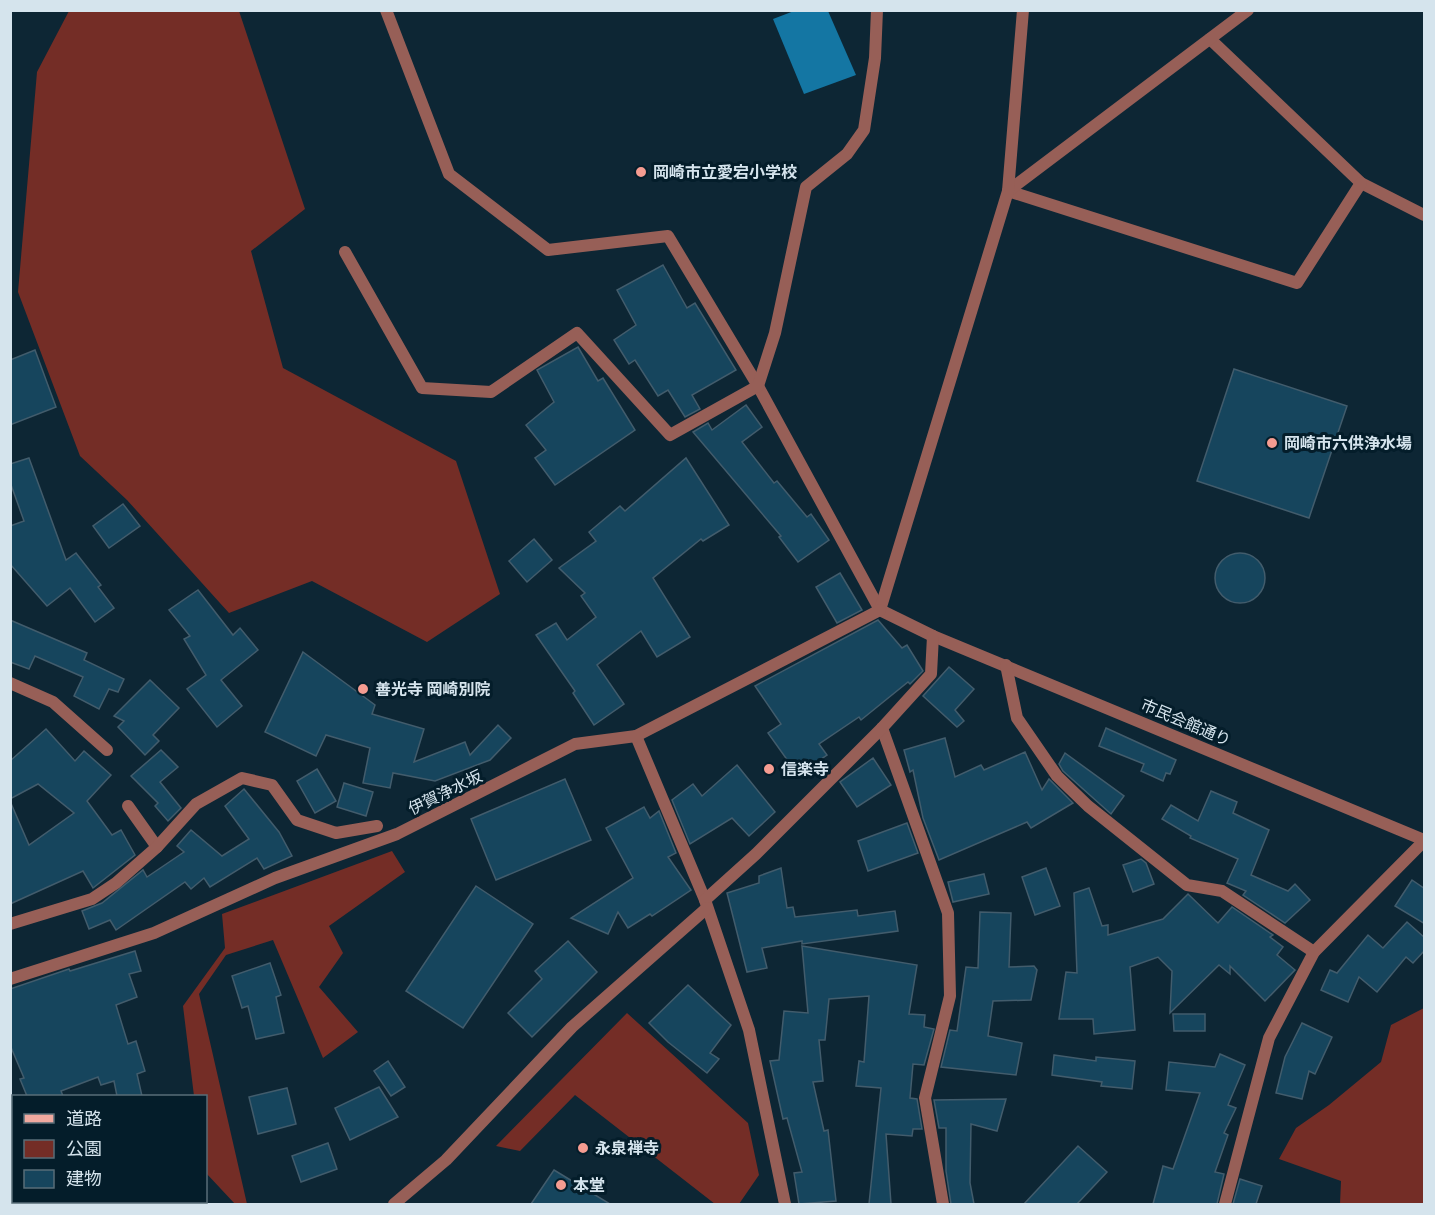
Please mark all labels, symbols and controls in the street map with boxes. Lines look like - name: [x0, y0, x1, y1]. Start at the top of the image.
- place label: 岡崎市立愛宕小学校: [653, 163, 797, 182]
- marker: 岡崎市立愛宕小学校: [634, 165, 648, 179]
- place label: 岡崎市六供浄水場: [1284, 434, 1412, 453]
- marker: 岡崎市六供浄水場: [1265, 436, 1279, 450]
- place label: 善光寺 岡崎別院: [375, 680, 491, 699]
- marker: 善光寺 岡崎別院: [356, 682, 370, 696]
- street label: 市民会館通り: [1138, 695, 1234, 750]
- place label: 信楽寺: [780, 760, 829, 779]
- marker: 信楽寺: [762, 762, 776, 776]
- street label: 伊賀浄水坂: [405, 766, 485, 819]
- legend: [12, 1095, 207, 1203]
- text: 道路: [66, 1108, 102, 1129]
- text: 公園: [66, 1138, 102, 1159]
- place label: 永泉禅寺: [595, 1139, 659, 1158]
- marker: 永泉禅寺: [576, 1141, 590, 1155]
- text: 建物: [66, 1168, 102, 1189]
- place label: 本堂: [573, 1176, 605, 1195]
- marker: 本堂: [554, 1178, 568, 1192]

